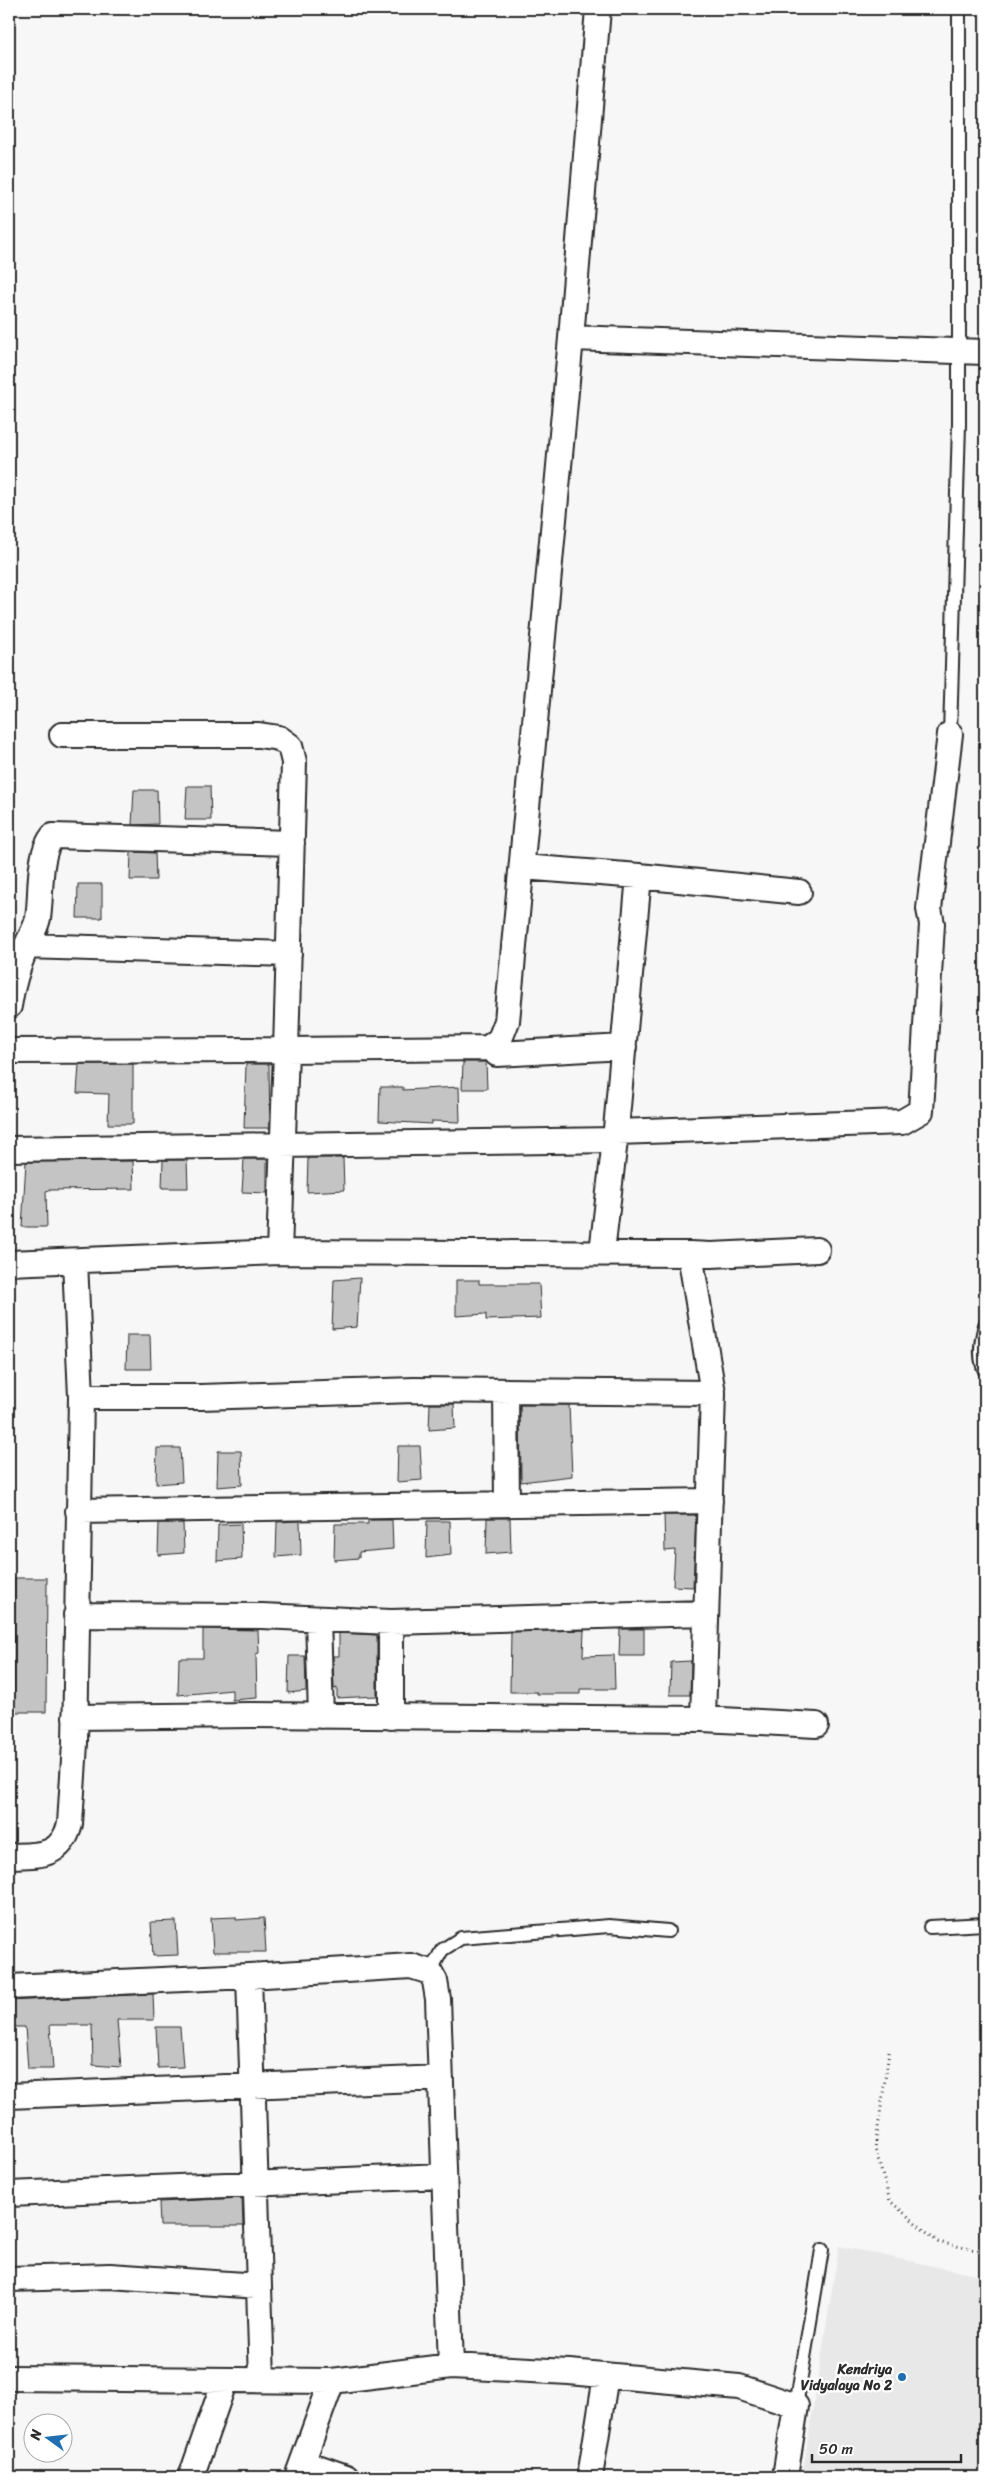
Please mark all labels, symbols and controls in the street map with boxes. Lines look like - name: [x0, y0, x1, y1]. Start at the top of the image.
- place label: Kendriya Vidyalaya No 2: [801, 2357, 893, 2398]
- marker: Kendriya Vidyalaya No 2: [896, 2371, 908, 2383]
- north arrow: [22, 2414, 72, 2464]
- text: N: [22, 2427, 49, 2444]
- scale bar: [812, 2431, 960, 2463]
- text: 50 m: [819, 2436, 854, 2462]

